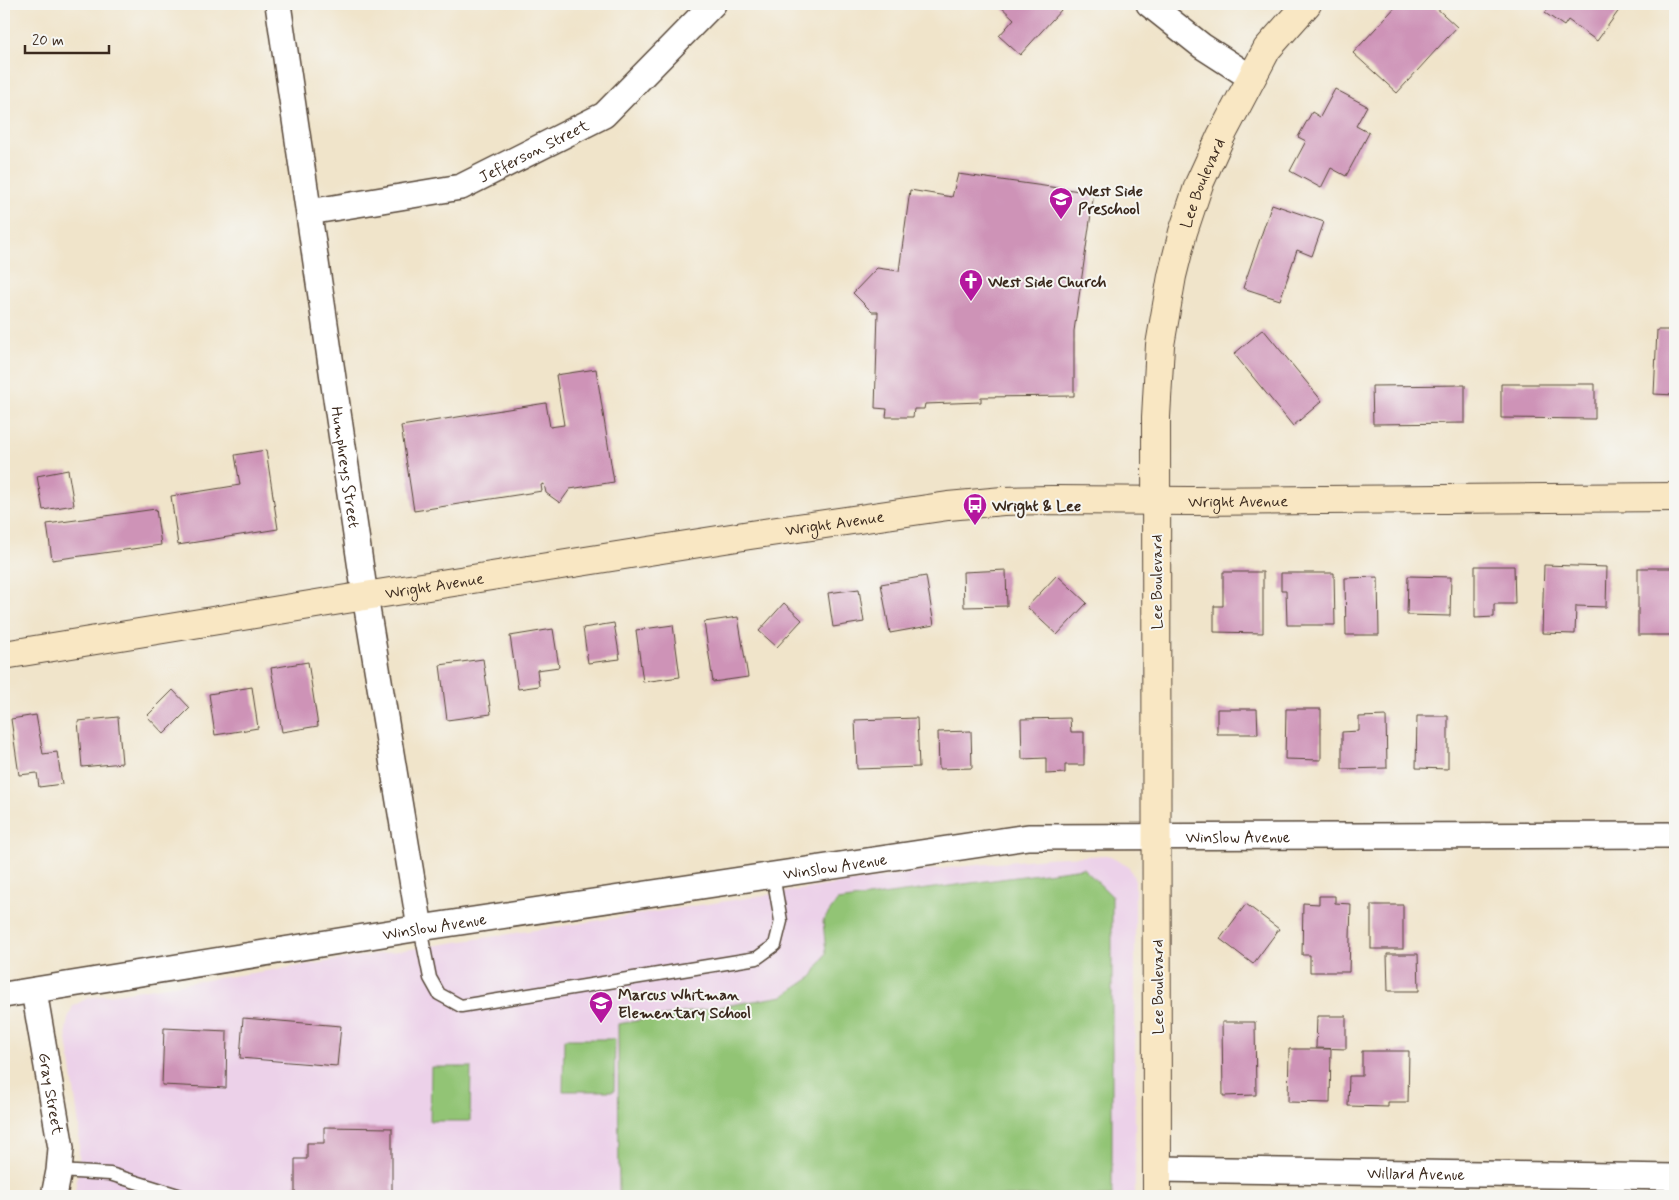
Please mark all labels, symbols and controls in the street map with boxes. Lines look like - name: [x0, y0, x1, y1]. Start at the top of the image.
- scale bar: [25, 22, 109, 54]
- text: 20 m: [32, 31, 64, 51]
- street label: Jefferson Street: [475, 115, 593, 188]
- street label: Lee Boulevard: [1176, 135, 1231, 231]
- place label: West Side Preschool: [1077, 181, 1143, 220]
- school or university icon: West Side Preschool: [1048, 186, 1074, 220]
- church icon: West Side Church: [958, 268, 984, 302]
- place label: West Side Church: [987, 272, 1107, 293]
- street label: Humphreys Street: [325, 405, 364, 530]
- street label: Wright Avenue: [1188, 491, 1288, 514]
- bus stop icon: Wright & Lee: [962, 492, 988, 526]
- place label: Wright & Lee: [991, 496, 1081, 519]
- street label: Wright Avenue: [784, 506, 886, 542]
- street label: Lee Boulevard: [1147, 534, 1168, 630]
- street label: Wright Avenue: [384, 568, 486, 605]
- street label: Winslow Avenue: [1185, 827, 1291, 849]
- street label: Winslow Avenue: [782, 849, 889, 886]
- street label: Winslow Avenue: [381, 909, 489, 946]
- street label: Lee Boulevard: [1148, 939, 1169, 1035]
- place label: Marcus Whitman Elementary School: [618, 985, 751, 1024]
- school or university icon: Marcus Whitman Elementary School: [588, 990, 614, 1024]
- street label: Gray Street: [33, 1051, 68, 1137]
- street label: Willard Avenue: [1367, 1163, 1466, 1186]

